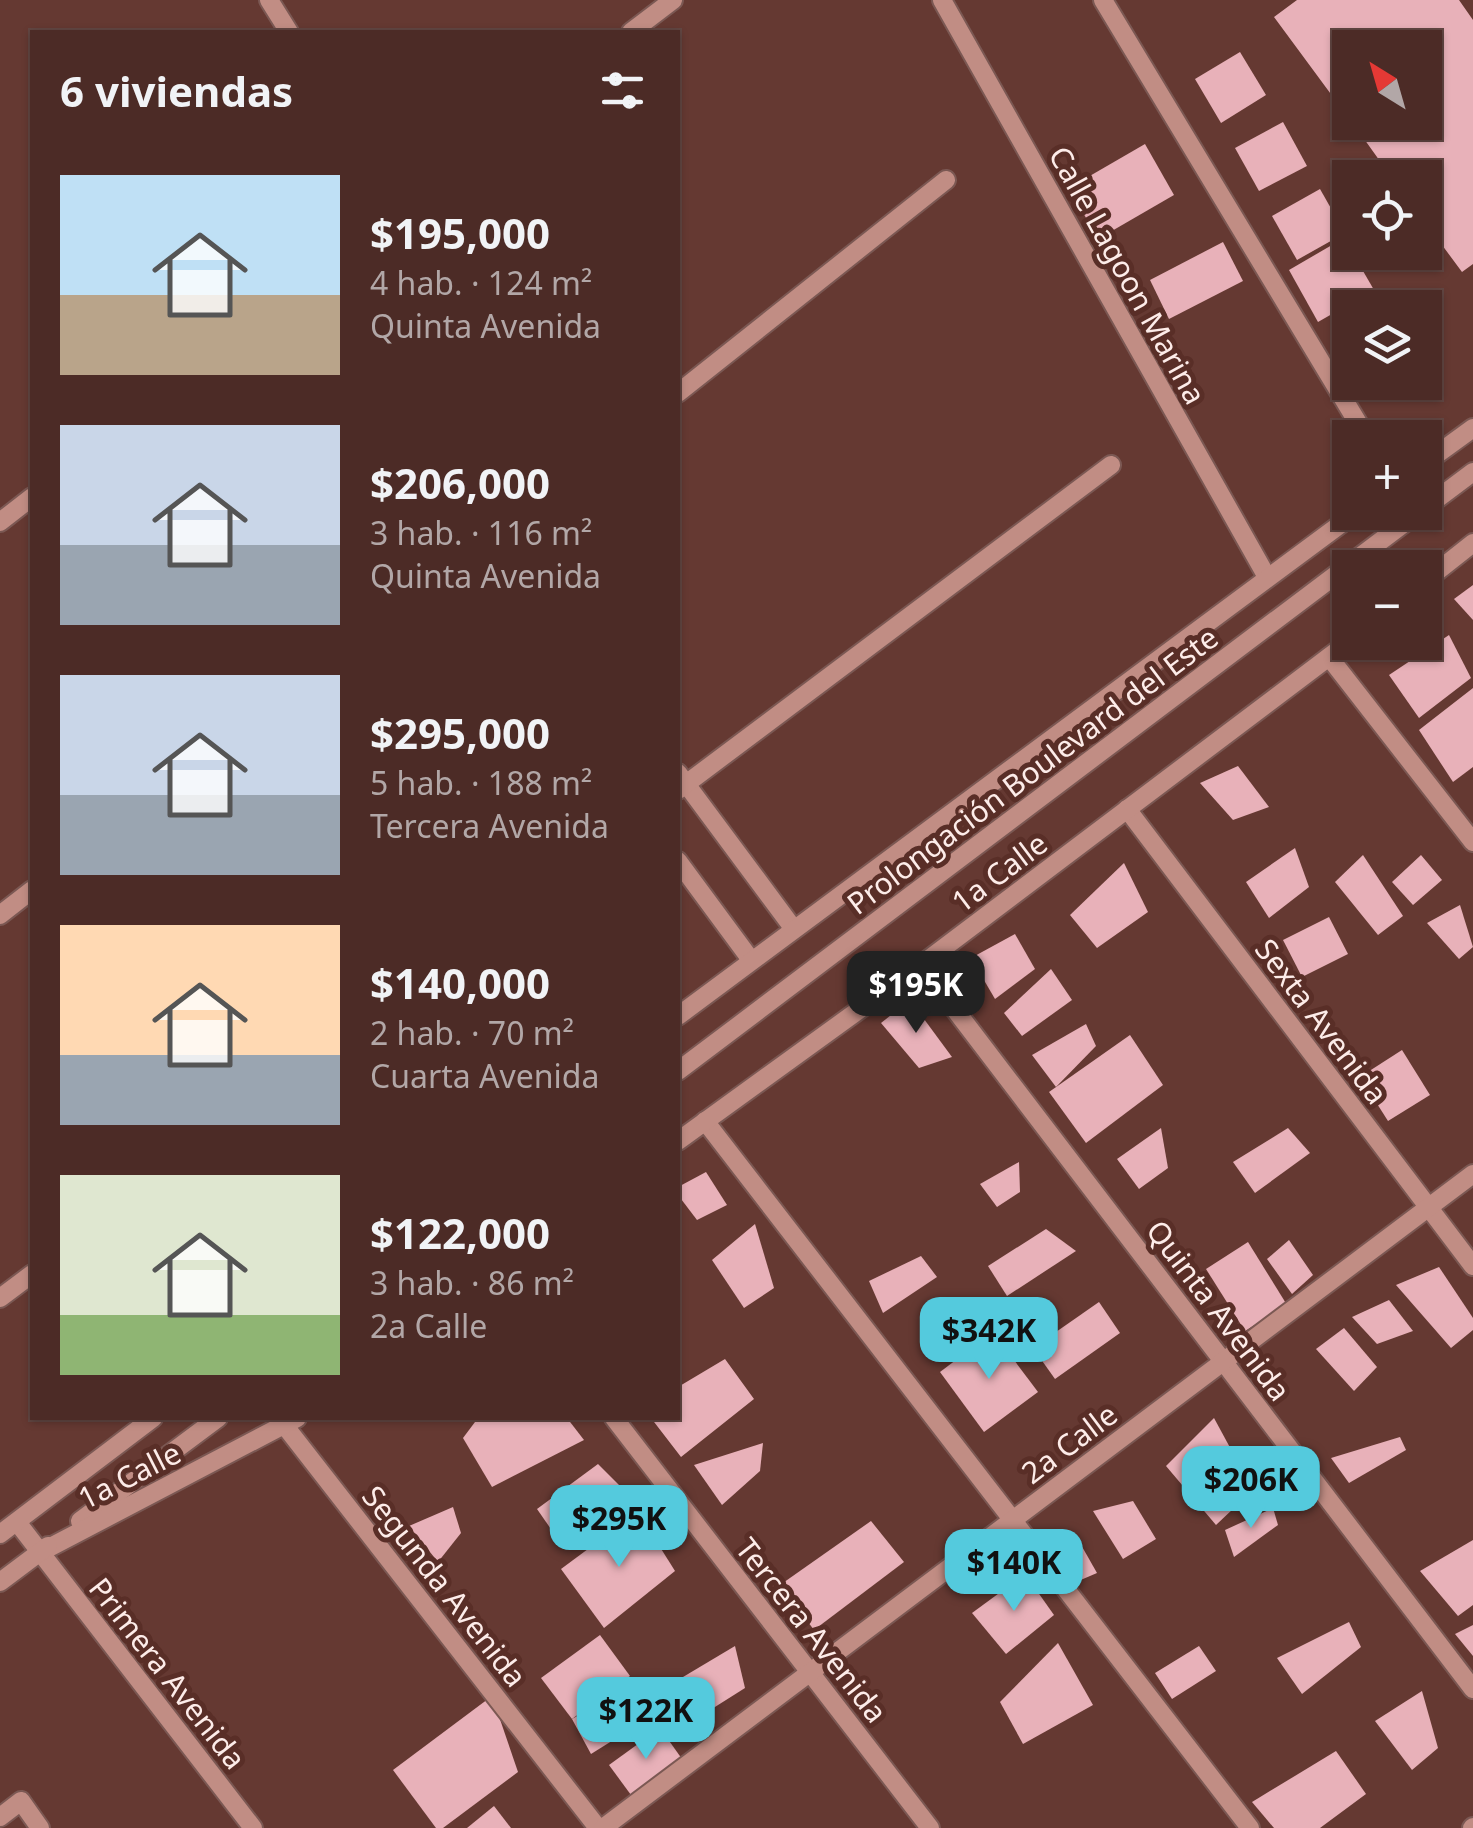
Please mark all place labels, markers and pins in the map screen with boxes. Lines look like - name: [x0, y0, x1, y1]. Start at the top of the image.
- pin: $195K: [846, 951, 986, 1036]
- pin: $342K: [919, 1297, 1059, 1382]
- pin: $206K: [1181, 1446, 1321, 1531]
- pin: $295K: [549, 1485, 689, 1570]
- pin: $140K: [944, 1529, 1084, 1614]
- pin: $122K: [576, 1677, 716, 1762]

